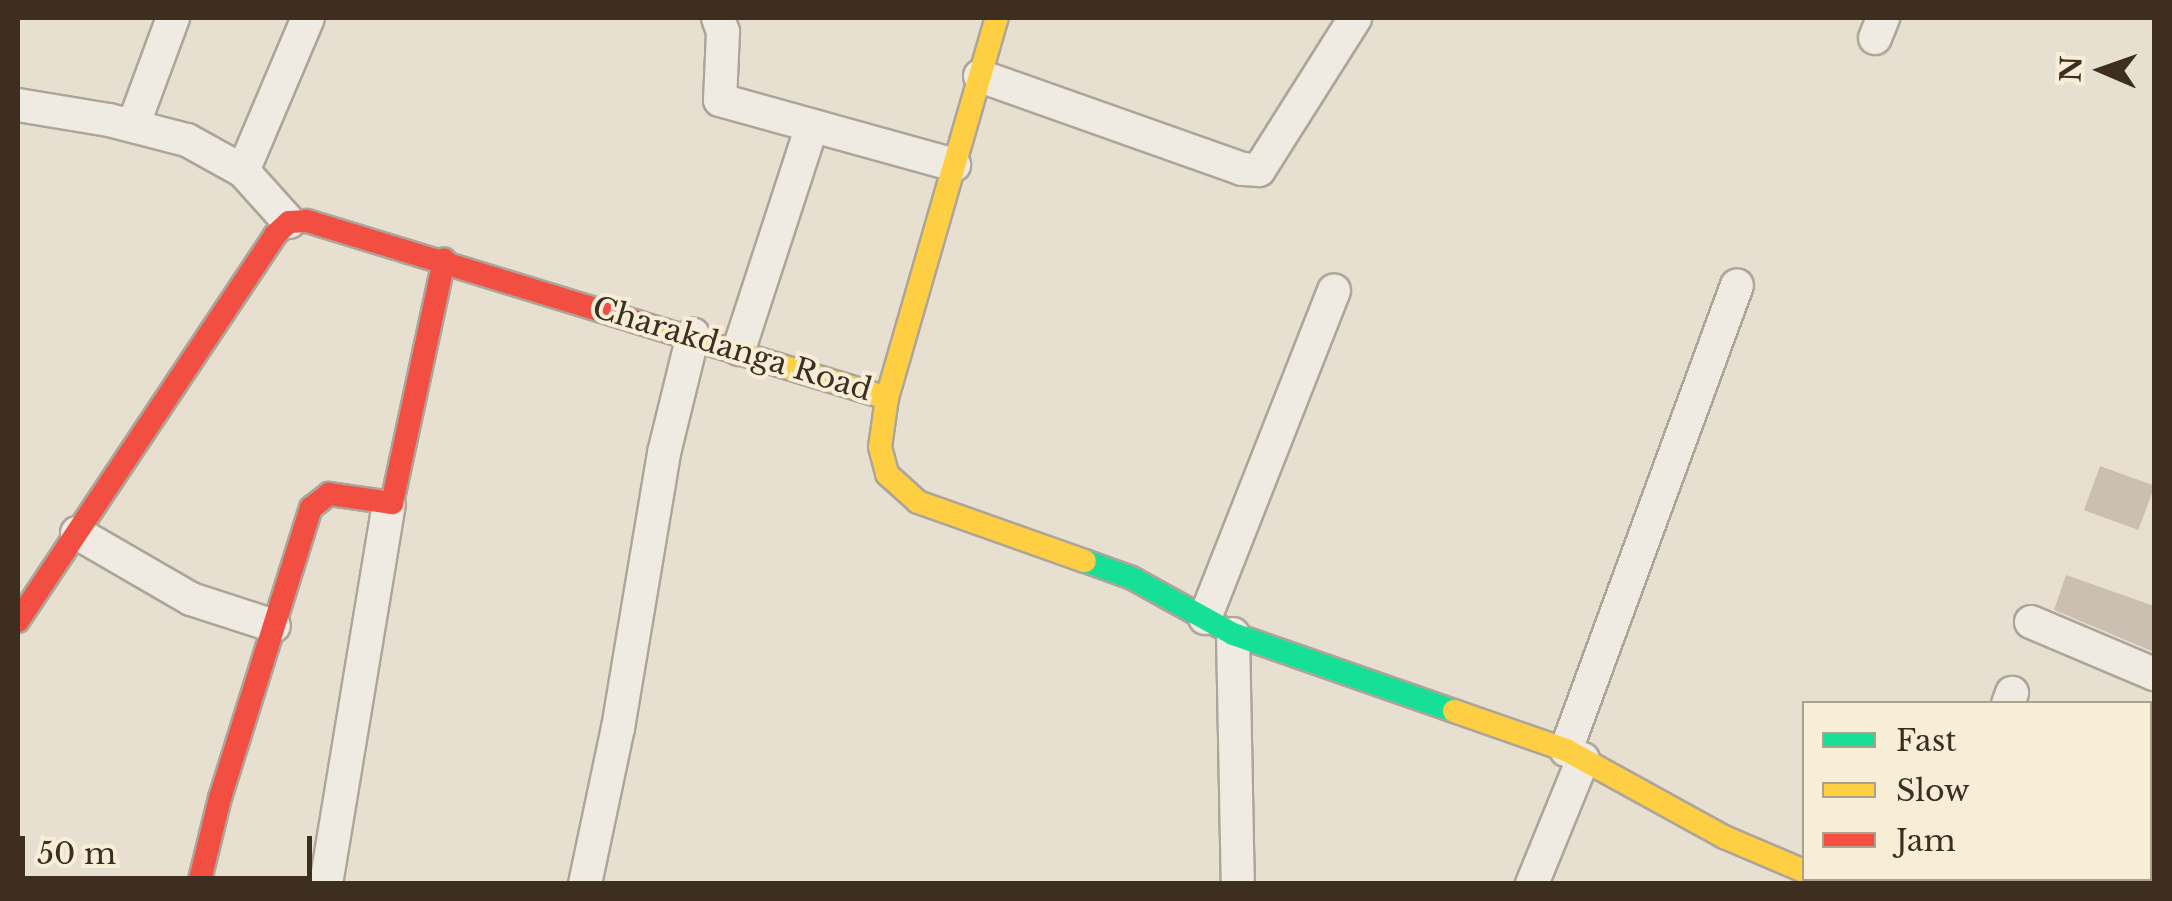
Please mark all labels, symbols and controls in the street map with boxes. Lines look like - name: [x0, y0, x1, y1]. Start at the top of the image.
- north arrow: [2052, 20, 2152, 120]
- text: N: [2054, 55, 2089, 83]
- street label: Charakdanga Road: [588, 289, 876, 409]
- legend: [1802, 701, 2152, 881]
- text: Fast: [1896, 722, 1957, 759]
- text: Slow: [1896, 772, 1970, 809]
- scale bar: [25, 816, 318, 878]
- text: Jam: [1896, 822, 1956, 859]
- text: 50 m: [37, 835, 116, 872]

